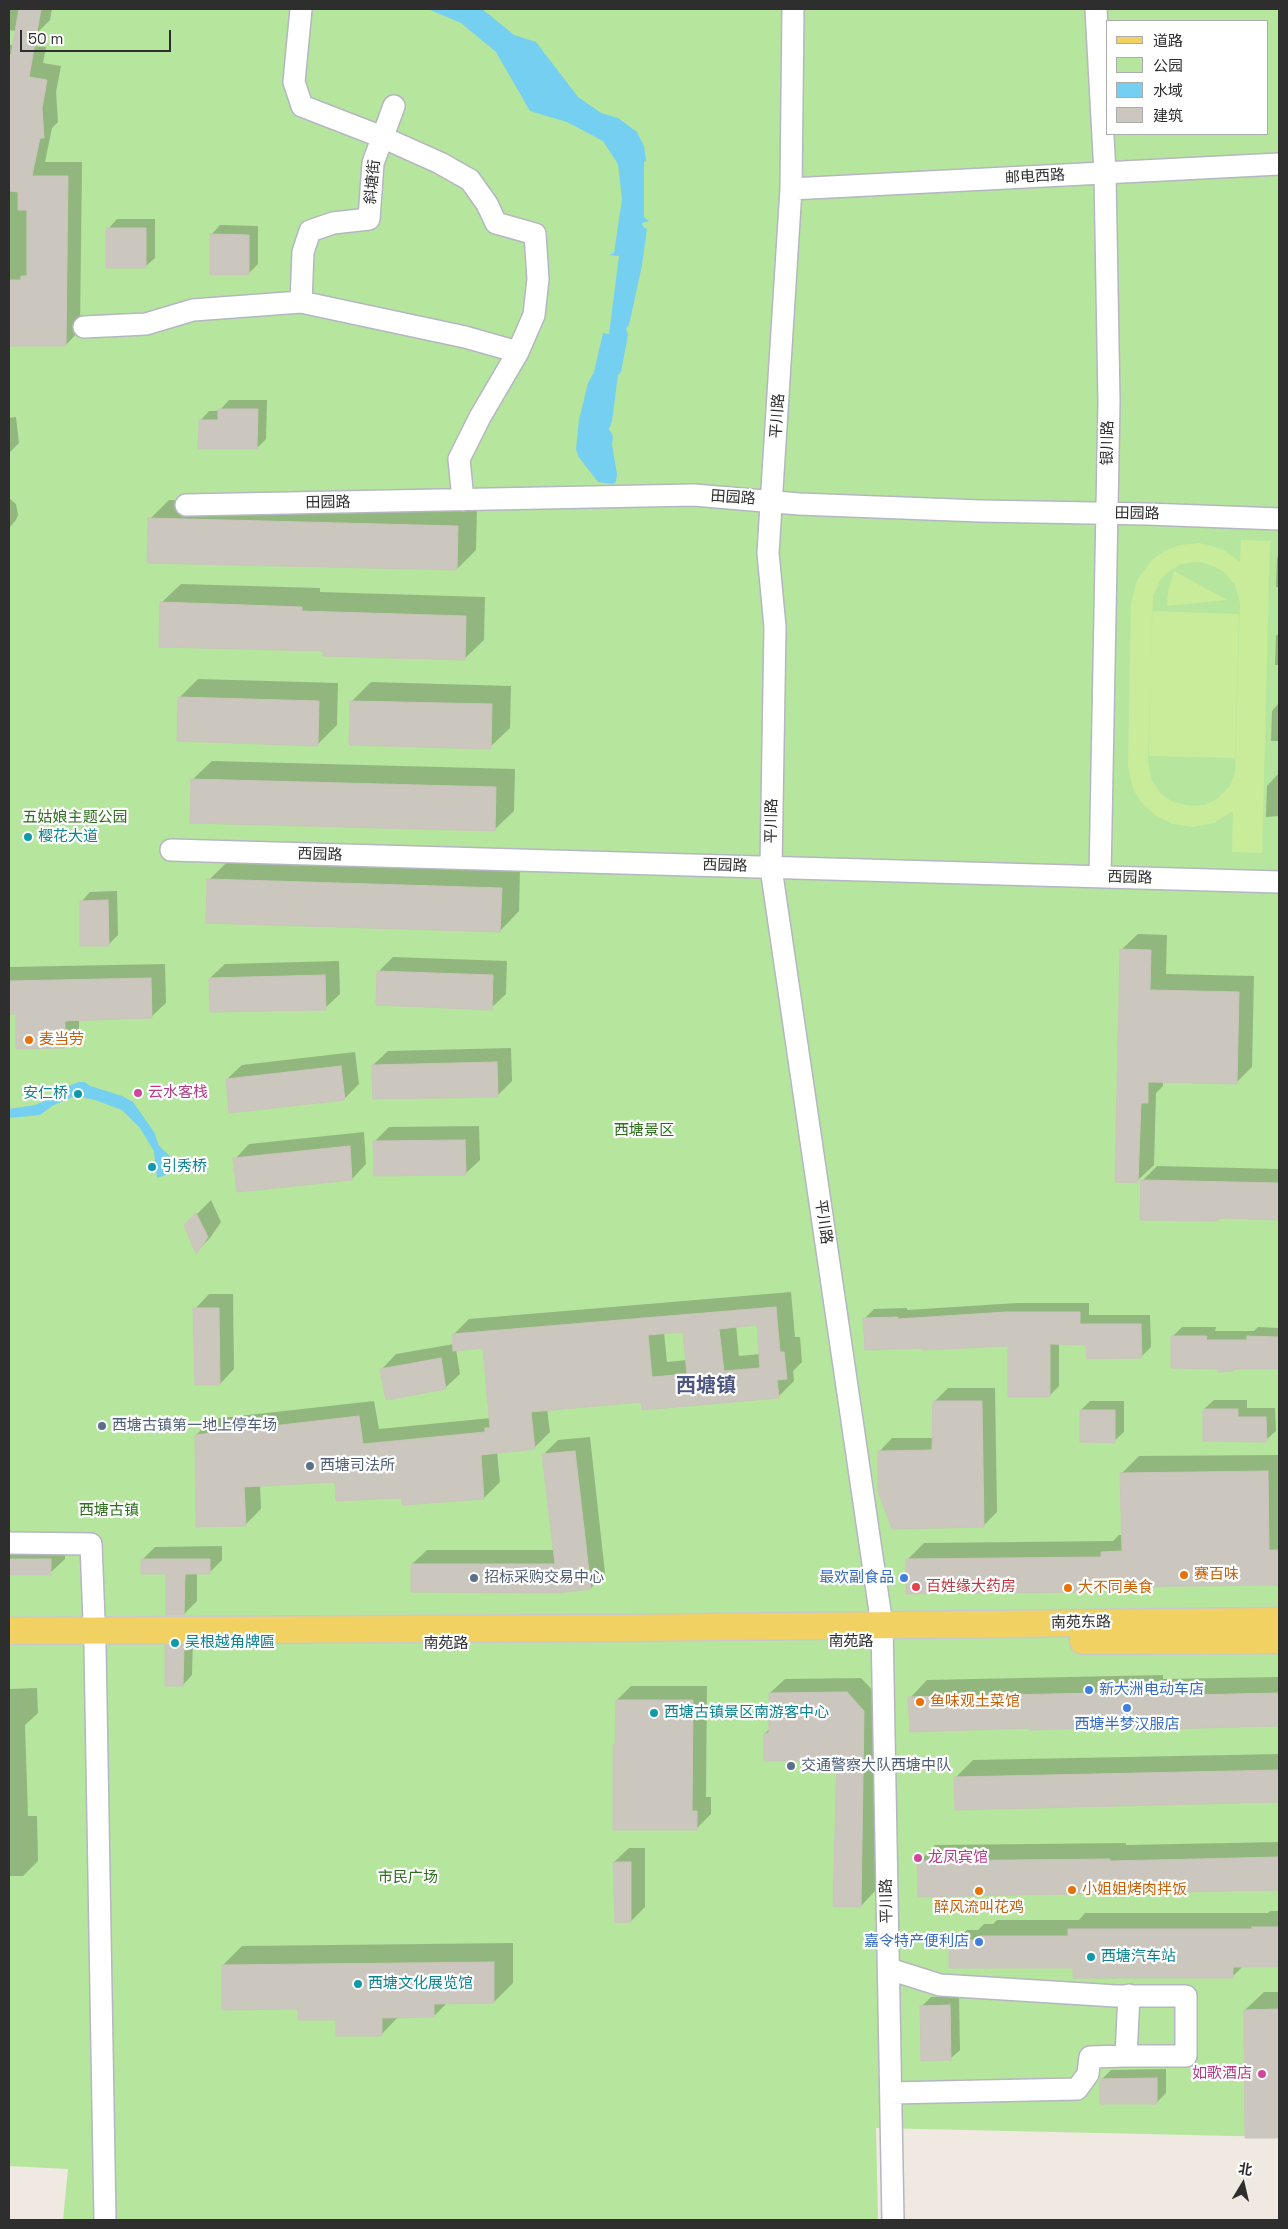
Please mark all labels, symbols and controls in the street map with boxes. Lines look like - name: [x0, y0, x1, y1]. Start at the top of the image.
- scale bar: [22, 20, 174, 52]
- legend: [1106, 20, 1268, 135]
- text: 50 m: [28, 29, 63, 48]
- text: 道路: [1153, 31, 1183, 50]
- text: 公园: [1153, 56, 1183, 75]
- text: 水域: [1153, 81, 1183, 100]
- text: 建筑: [1153, 106, 1183, 125]
- street label: 斜塘街: [362, 159, 384, 205]
- street label: 邮电西路: [1005, 166, 1065, 188]
- street label: 平川路: [767, 393, 789, 439]
- street label: 银川路: [1099, 420, 1117, 466]
- street label: 田园路: [710, 487, 756, 509]
- street label: 田园路: [305, 494, 351, 512]
- street label: 田园路: [1114, 505, 1160, 523]
- street label: 平川路: [763, 798, 781, 844]
- park label: 五姑娘主题公园: [23, 809, 127, 827]
- place label: 樱花大道: [38, 828, 98, 846]
- marker: 樱花大道: [22, 831, 34, 843]
- street label: 西园路: [297, 845, 343, 865]
- street label: 西园路: [702, 856, 748, 876]
- street label: 西园路: [1107, 868, 1153, 888]
- place label: 麦当劳: [39, 1031, 84, 1049]
- marker: 麦当劳: [23, 1034, 35, 1046]
- place label: 云水客栈: [148, 1084, 208, 1102]
- place label: 安仁桥: [23, 1085, 68, 1103]
- marker: 云水客栈: [132, 1087, 144, 1099]
- marker: 安仁桥: [72, 1088, 84, 1100]
- park label: 西塘景区: [614, 1122, 674, 1140]
- place label: 引秀桥: [162, 1158, 207, 1176]
- marker: 引秀桥: [146, 1161, 158, 1173]
- street label: 平川路: [811, 1198, 835, 1246]
- district label: 西塘镇: [676, 1375, 736, 1399]
- place label: 西塘古镇第一地上停车场: [112, 1417, 277, 1435]
- marker: 西塘古镇第一地上停车场: [96, 1420, 108, 1432]
- place label: 西塘司法所: [320, 1457, 395, 1475]
- marker: 西塘司法所: [304, 1460, 316, 1472]
- park label: 西塘古镇: [79, 1502, 139, 1520]
- place label: 赛百味: [1194, 1566, 1239, 1584]
- place label: 招标采购交易中心: [484, 1569, 604, 1587]
- place label: 最欢副食品: [819, 1569, 894, 1587]
- marker: 赛百味: [1178, 1569, 1190, 1581]
- marker: 招标采购交易中心: [468, 1572, 480, 1584]
- marker: 最欢副食品: [898, 1572, 910, 1584]
- place label: 百姓缘大药房: [926, 1578, 1016, 1596]
- place label: 大不同美食: [1078, 1579, 1153, 1597]
- marker: 百姓缘大药房: [910, 1581, 922, 1593]
- marker: 大不同美食: [1062, 1582, 1074, 1594]
- street label: 南苑东路: [1051, 1613, 1111, 1633]
- street label: 南苑路: [829, 1633, 873, 1651]
- place label: 吴根越角牌匾: [185, 1634, 275, 1652]
- street label: 南苑路: [424, 1635, 468, 1653]
- marker: 吴根越角牌匾: [169, 1637, 181, 1649]
- place label: 新大洲电动车店: [1099, 1681, 1204, 1699]
- marker: 新大洲电动车店: [1083, 1684, 1095, 1696]
- place label: 鱼味观土菜馆: [930, 1693, 1020, 1711]
- marker: 鱼味观土菜馆: [914, 1696, 926, 1708]
- marker: 西塘半梦汉服店: [1121, 1702, 1133, 1714]
- place label: 西塘古镇景区南游客中心: [664, 1704, 829, 1722]
- marker: 西塘古镇景区南游客中心: [648, 1707, 660, 1719]
- place label: 西塘半梦汉服店: [1075, 1716, 1179, 1734]
- place label: 交通警察大队西塘中队: [801, 1757, 951, 1775]
- marker: 交通警察大队西塘中队: [785, 1760, 797, 1772]
- place label: 龙凤宾馆: [928, 1849, 988, 1867]
- marker: 龙凤宾馆: [912, 1852, 924, 1864]
- park label: 市民广场: [378, 1869, 438, 1887]
- street label: 平川路: [878, 1878, 896, 1924]
- place label: 小姐姐烤肉拌饭: [1082, 1881, 1187, 1899]
- marker: 小姐姐烤肉拌饭: [1066, 1884, 1078, 1896]
- marker: 醉风流叫花鸡: [973, 1885, 985, 1897]
- place label: 醉风流叫花鸡: [934, 1899, 1024, 1917]
- place label: 嘉令特产便利店: [864, 1933, 969, 1951]
- marker: 嘉令特产便利店: [973, 1936, 985, 1948]
- place label: 西塘汽车站: [1101, 1948, 1176, 1966]
- marker: 西塘汽车站: [1085, 1951, 1097, 1963]
- place label: 西塘文化展览馆: [368, 1975, 473, 1993]
- marker: 西塘文化展览馆: [352, 1978, 364, 1990]
- place label: 如歌酒店: [1192, 2065, 1252, 2083]
- marker: 如歌酒店: [1256, 2068, 1268, 2080]
- north arrow: [1218, 2159, 1268, 2209]
- text: 北: [1237, 2159, 1254, 2179]

